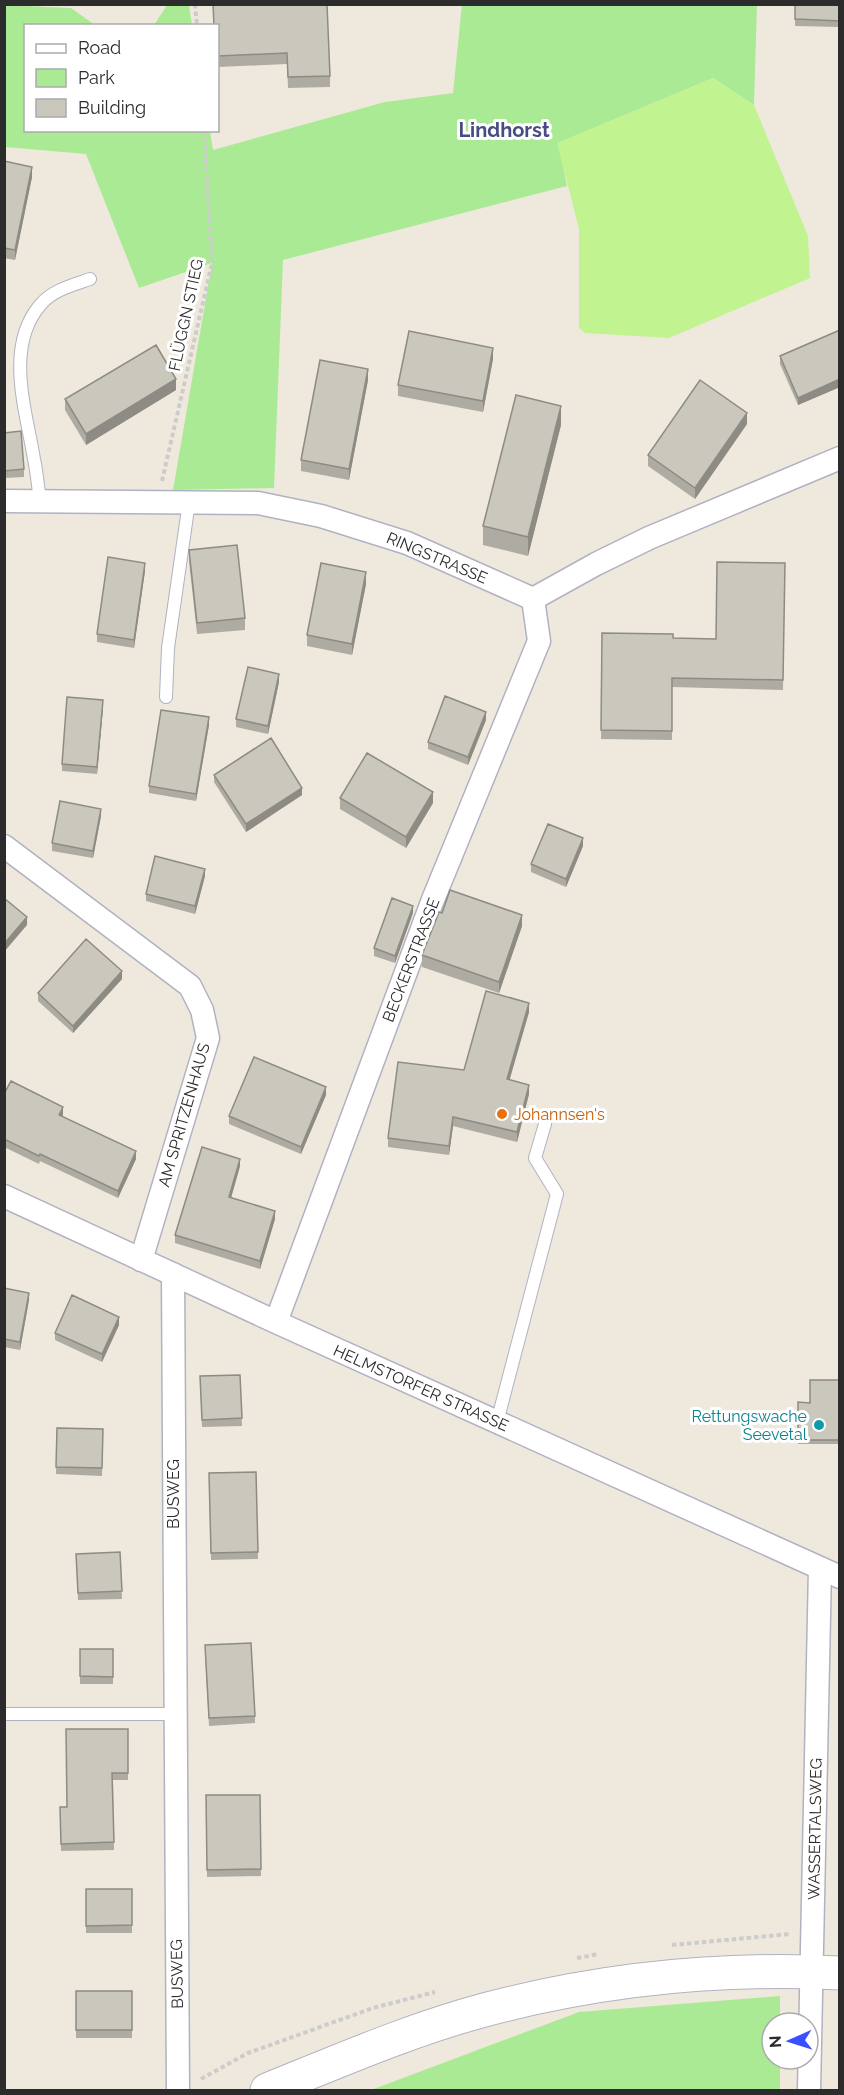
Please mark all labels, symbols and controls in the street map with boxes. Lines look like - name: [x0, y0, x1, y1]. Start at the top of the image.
- legend: [24, 24, 219, 132]
- text: Road: [78, 37, 121, 58]
- text: Park: [78, 67, 115, 88]
- text: Building: [78, 97, 146, 118]
- district label: Lindhorst: [458, 118, 550, 142]
- street label: FLÜGGN STIEG: [164, 257, 207, 373]
- street label: RINGSTRASSE: [384, 528, 491, 588]
- street label: BECKERSTRASSE: [379, 895, 443, 1025]
- street label: AM SPRITZENHAUS: [154, 1041, 214, 1189]
- place label: Johannsen's: [514, 1105, 605, 1124]
- marker: Johannsen's: [495, 1107, 509, 1121]
- street label: HELMSTORFER STRASSE: [330, 1341, 512, 1435]
- place label: Rettungswache Seevetal: [691, 1407, 808, 1444]
- marker: Rettungswache Seevetal: [812, 1418, 826, 1432]
- street label: BUSWEG: [164, 1459, 183, 1529]
- street label: WASSERTALSWEG: [804, 1758, 826, 1900]
- street label: BUSWEG: [167, 1939, 187, 2009]
- north arrow: [760, 2011, 820, 2071]
- text: N: [766, 2035, 785, 2048]

